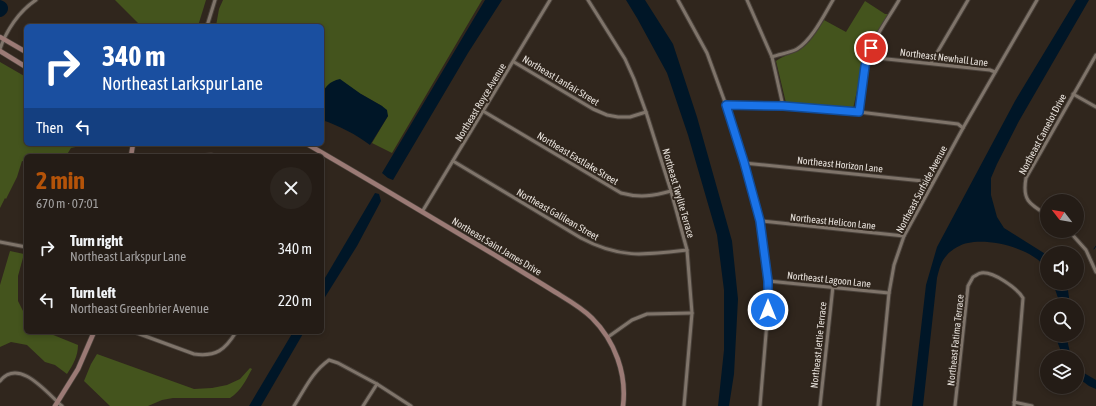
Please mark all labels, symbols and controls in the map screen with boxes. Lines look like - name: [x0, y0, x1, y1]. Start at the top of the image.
- pin: [854, 31, 888, 65]
- icon: arrive: [860, 37, 882, 59]
- icon: right: [36, 40, 88, 92]
- text: 340 m: [102, 40, 165, 72]
- street label: Northeast Newhall Lane: [899, 47, 989, 68]
- street label: Northeast Lanfair Street: [520, 53, 601, 108]
- street label: Northeast Royce Avenue: [453, 61, 508, 143]
- text: Northeast Larkspur Lane: [102, 73, 263, 94]
- street label: Northeast Camelot Drive: [1016, 92, 1069, 177]
- icon: left: [72, 116, 94, 138]
- text: Then: [36, 119, 64, 136]
- street label: Northeast Eastlake Street: [535, 130, 620, 187]
- street label: Northeast Surfside Avenue: [894, 143, 949, 235]
- street label: Northeast Twylite Terrace: [660, 147, 697, 240]
- street label: Northeast Horizon Lane: [796, 155, 884, 175]
- text: 2 min: [36, 167, 85, 194]
- button: close: [270, 167, 312, 209]
- street label: Northeast Galilean Street: [515, 186, 601, 242]
- north arrow: [1040, 194, 1084, 238]
- map controls: [1040, 194, 1084, 394]
- text: 670 m · 07:01: [36, 196, 99, 211]
- street label: Northeast Helicon Lane: [790, 212, 877, 232]
- street label: Northeast Saint James Drive: [450, 215, 544, 278]
- text: Turn right: [70, 232, 123, 249]
- icon: right: [36, 237, 58, 259]
- text: 340 m: [278, 240, 312, 257]
- button: sound: [1040, 246, 1084, 290]
- text: Northeast Larkspur Lane: [70, 249, 186, 264]
- street label: Northeast Lagoon Lane: [786, 270, 872, 289]
- text: Turn left: [70, 284, 116, 301]
- icon: left: [36, 289, 58, 311]
- position arrow: [747, 289, 789, 331]
- text: 220 m: [278, 292, 312, 309]
- street label: Northeast Fatima Terrace: [945, 293, 966, 386]
- button: search: [1040, 298, 1084, 342]
- text: Northeast Greenbrier Avenue: [70, 301, 209, 316]
- street label: Northeast Jettie Terrace: [808, 301, 829, 389]
- button: layers: [1040, 350, 1084, 394]

